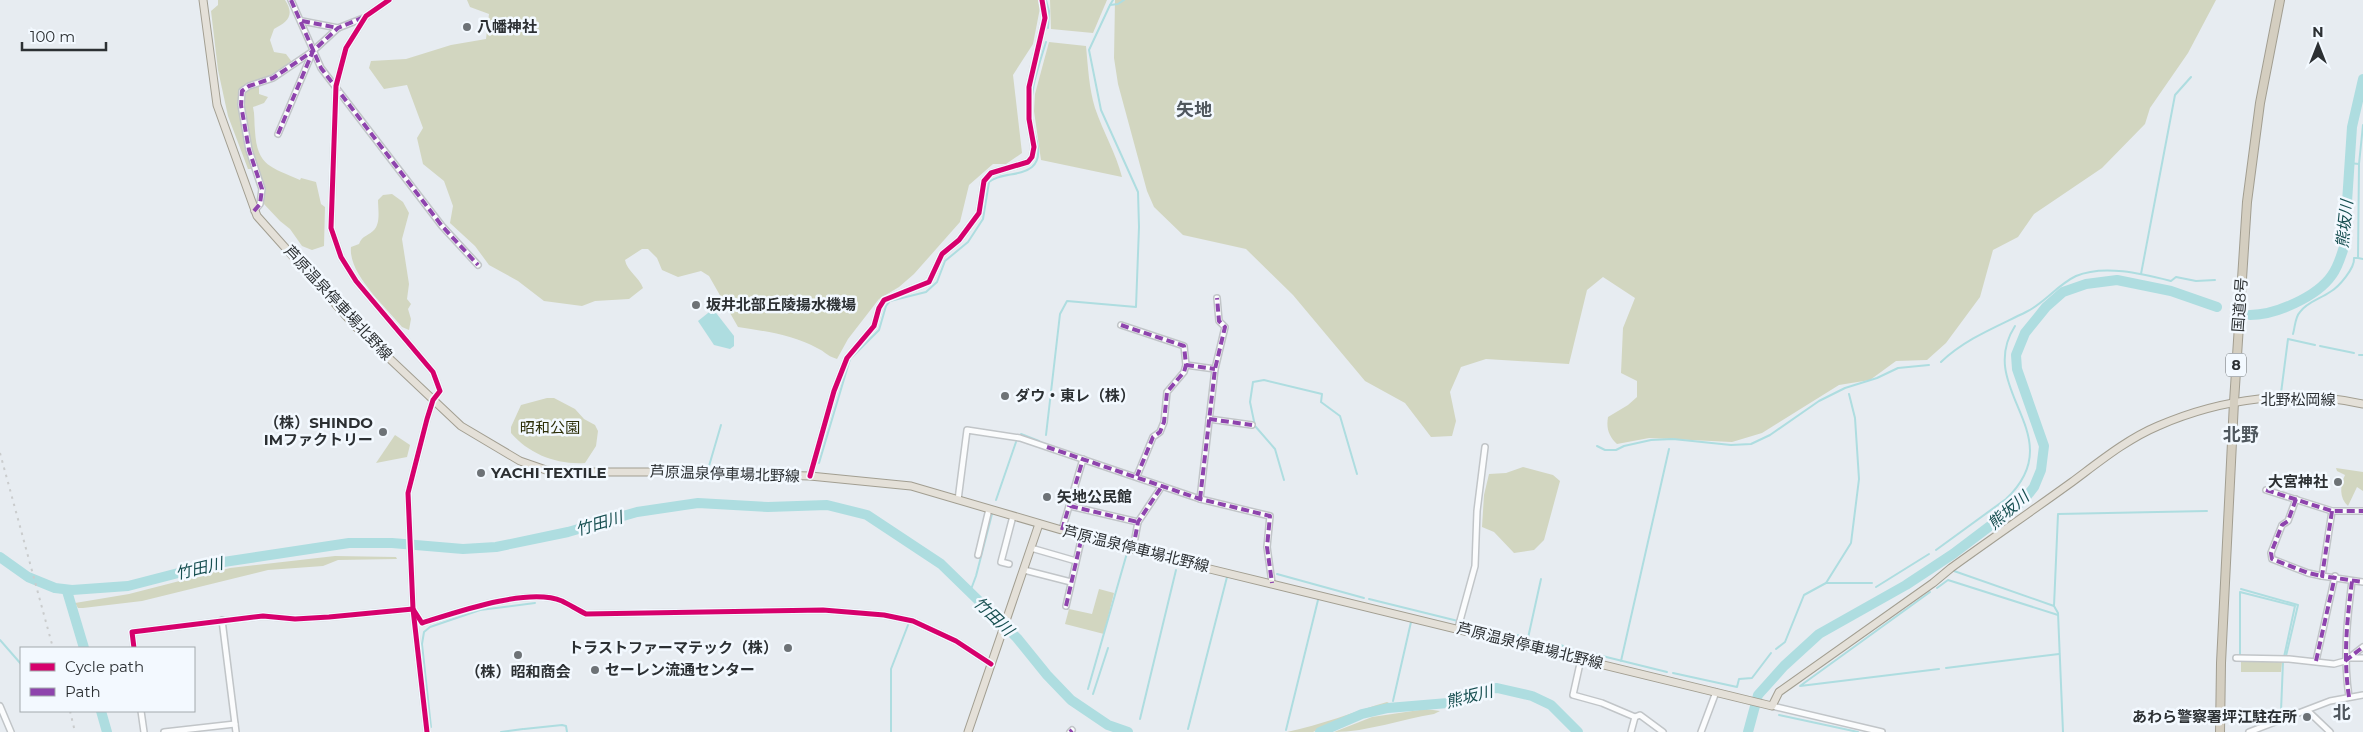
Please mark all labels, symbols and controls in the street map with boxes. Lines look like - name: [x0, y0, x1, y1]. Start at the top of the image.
- place label: 八幡神社: [477, 17, 537, 36]
- scale bar: [22, 20, 106, 52]
- north arrow: [2293, 20, 2343, 70]
- marker: 八幡神社: [461, 21, 473, 33]
- text: N: [2312, 23, 2324, 41]
- text: 100 m: [30, 27, 75, 46]
- district label: 矢地: [1176, 99, 1212, 121]
- water label: 熊坂川: [2333, 197, 2357, 249]
- street label: 芦原温泉停車場北野線: [280, 241, 396, 364]
- street label: 国道8号: [2228, 277, 2251, 333]
- place label: 坂井北部丘陵揚水機場: [706, 295, 856, 314]
- marker: 坂井北部丘陵揚水機場: [690, 299, 702, 311]
- road number: 8: [2226, 354, 2246, 376]
- place label: ダウ・東レ（株）: [1015, 386, 1135, 405]
- marker: ダウ・東レ（株）: [999, 390, 1011, 402]
- street label: 北野松岡線: [2260, 390, 2336, 409]
- place label: （株）SHINDO IMファクトリー: [264, 413, 373, 449]
- park label: 昭和公園: [520, 418, 580, 437]
- district label: 北野: [2223, 424, 2259, 446]
- marker: （株）SHINDO IMファクトリー: [377, 426, 389, 438]
- street label: 芦原温泉停車場北野線: [650, 461, 800, 486]
- place label: YACHI TEXTILE: [490, 463, 607, 482]
- marker: YACHI TEXTILE: [475, 467, 487, 479]
- place label: 大宮神社: [2268, 472, 2328, 491]
- marker: 大宮神社: [2332, 476, 2344, 488]
- water label: 熊坂川: [1984, 486, 2034, 533]
- place label: 矢地公民館: [1057, 487, 1132, 506]
- marker: 矢地公民館: [1041, 491, 1053, 503]
- water label: 竹田川: [573, 507, 627, 539]
- street label: 芦原温泉停車場北野線: [1061, 521, 1211, 576]
- water label: 竹田川: [174, 553, 227, 583]
- water label: 竹田川: [970, 593, 1019, 641]
- street label: 芦原温泉停車場北野線: [1455, 618, 1605, 673]
- place label: トラストファーマテック（株）: [568, 638, 778, 657]
- marker: トラストファーマテック（株）: [782, 642, 794, 654]
- legend: [20, 647, 195, 712]
- marker: （株）昭和商会: [512, 649, 524, 661]
- text: Cycle path: [65, 657, 144, 676]
- place label: セーレン流通センター: [605, 660, 755, 679]
- place label: （株）昭和商会: [465, 662, 571, 681]
- marker: セーレン流通センター: [589, 664, 601, 676]
- water label: 熊坂川: [1444, 681, 1497, 712]
- text: Path: [65, 682, 101, 701]
- district label: 北: [2333, 702, 2351, 724]
- place label: あわら警察署坪江駐在所: [2132, 707, 2297, 726]
- marker: あわら警察署坪江駐在所: [2301, 711, 2313, 723]

